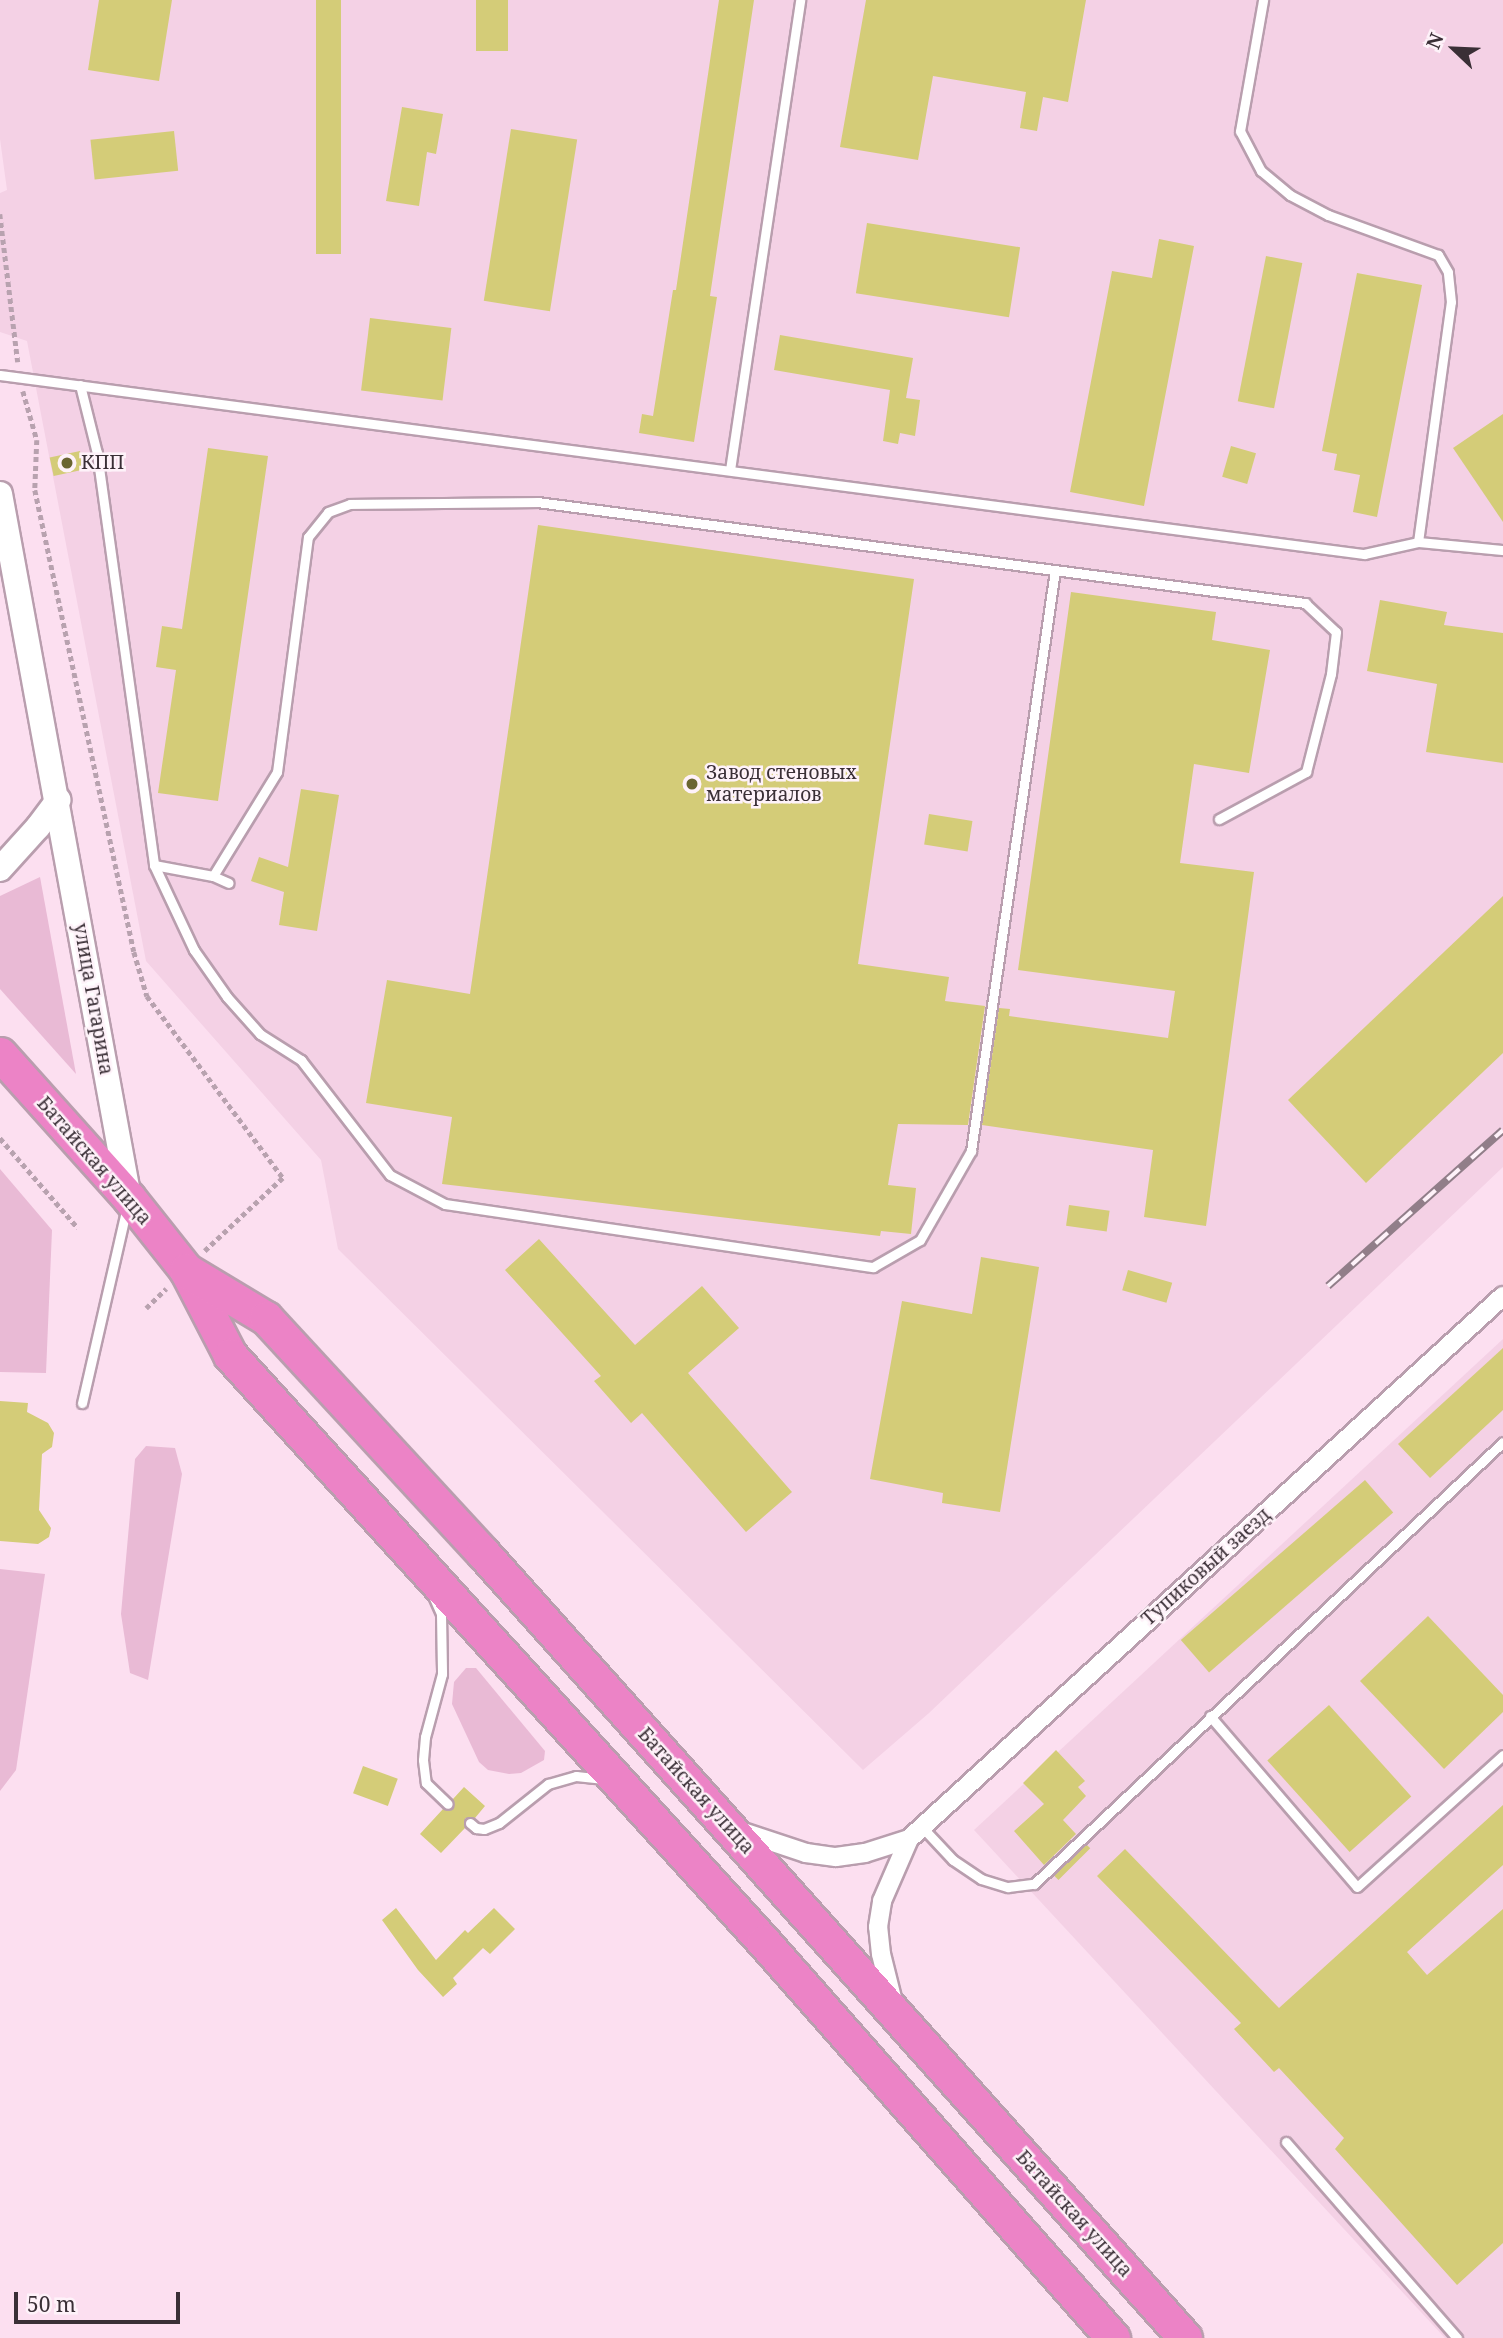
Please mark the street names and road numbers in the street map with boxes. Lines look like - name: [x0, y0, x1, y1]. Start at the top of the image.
- street label: улица Гагарина: [68, 921, 118, 1077]
- street label: Батайская улица: [32, 1092, 156, 1230]
- street label: Тупиковый заезд: [1137, 1503, 1275, 1631]
- street label: Батайская улица: [633, 1723, 759, 1859]
- street label: Батайская улица: [1011, 2146, 1137, 2282]

